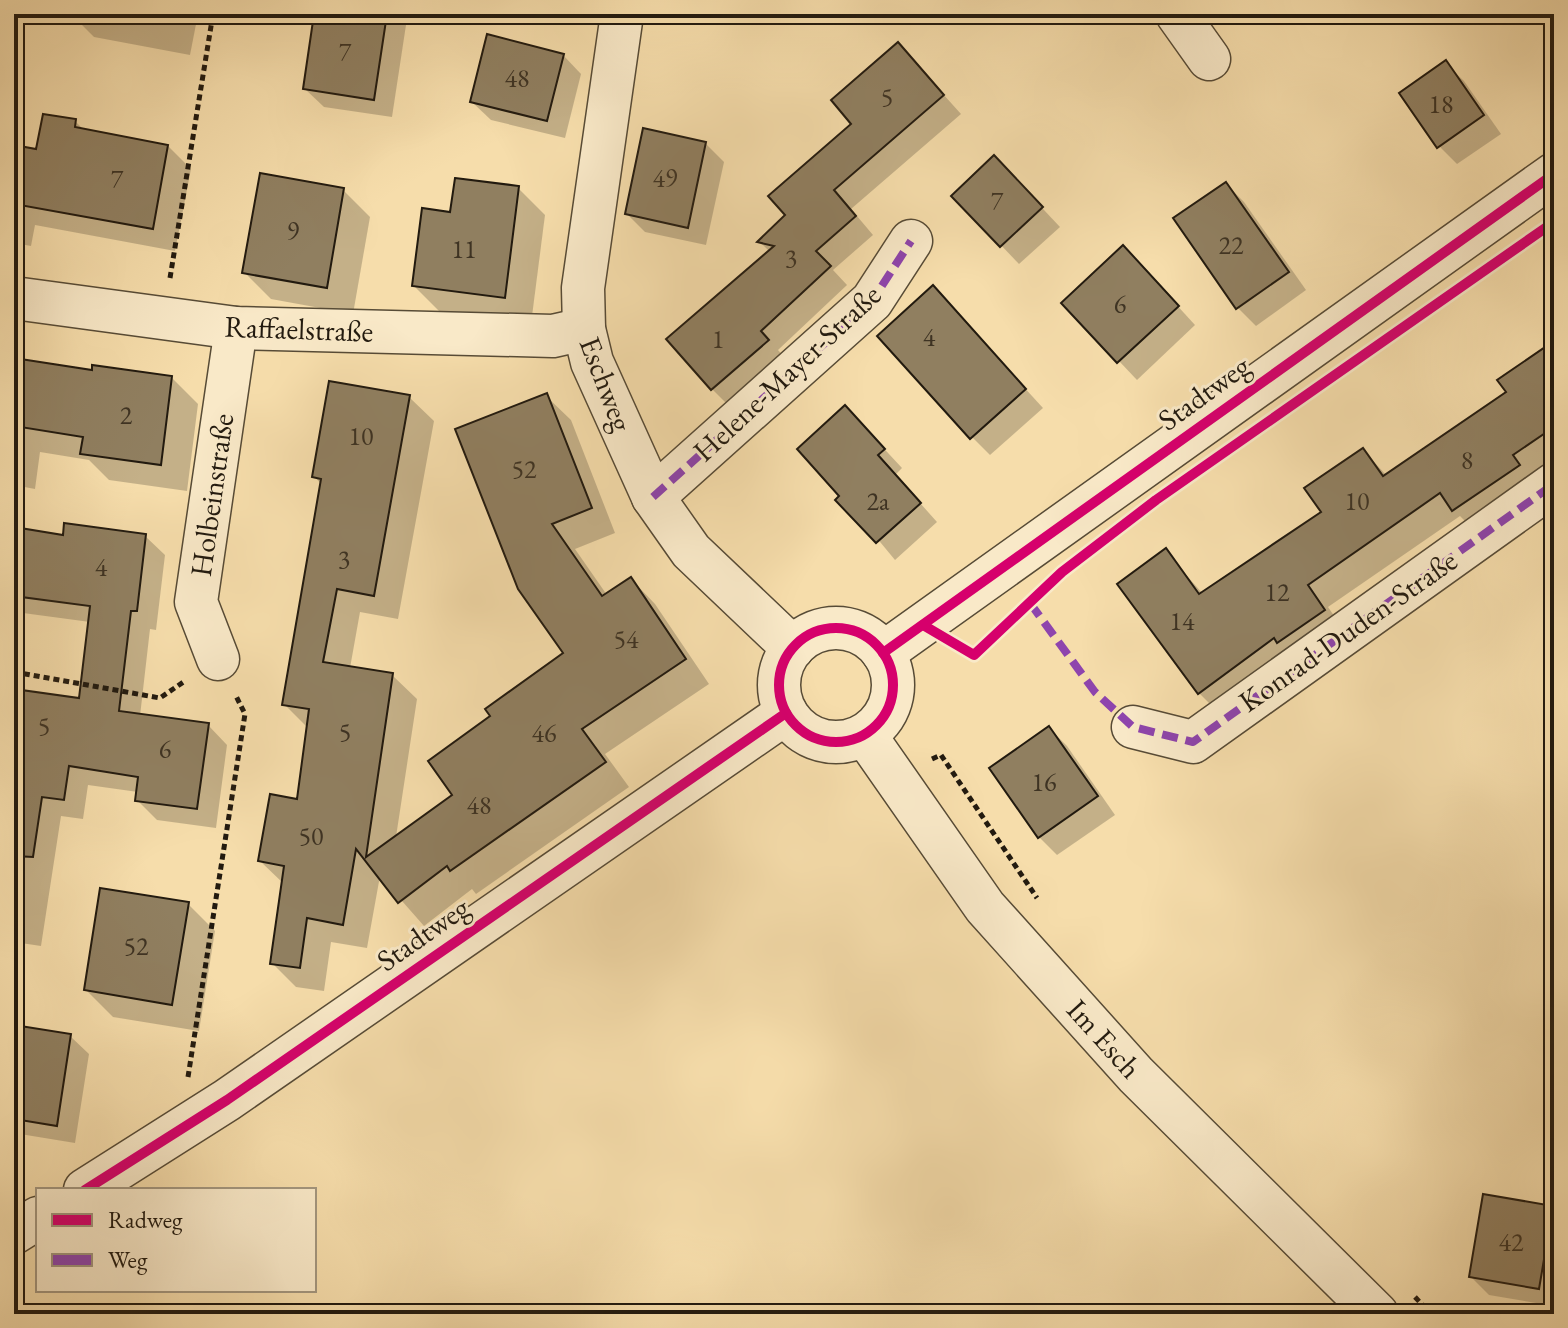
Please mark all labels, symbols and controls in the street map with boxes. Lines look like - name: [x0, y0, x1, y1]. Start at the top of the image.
- house number: 7: [339, 35, 352, 69]
- house number: 48: [505, 61, 529, 95]
- house number: 5: [881, 80, 893, 114]
- house number: 18: [1429, 87, 1453, 121]
- house number: 49: [653, 161, 678, 195]
- house number: 7: [111, 162, 124, 196]
- house number: 7: [991, 184, 1004, 218]
- house number: 9: [287, 214, 300, 248]
- house number: 22: [1219, 228, 1244, 262]
- house number: 11: [452, 232, 476, 266]
- house number: 3: [785, 241, 797, 275]
- street label: Helene-Mayer-Straße: [684, 275, 889, 470]
- house number: 6: [1114, 287, 1126, 321]
- street label: Raffaelstraße: [224, 306, 374, 351]
- house number: 4: [923, 320, 936, 354]
- house number: 1: [712, 322, 724, 356]
- street label: Eschweg: [571, 331, 643, 437]
- street label: Stadtweg: [1150, 346, 1258, 439]
- house number: 2: [120, 398, 133, 432]
- street label: Holbeinstraße: [181, 411, 242, 579]
- house number: 10: [349, 419, 373, 453]
- house number: 8: [1461, 443, 1473, 477]
- house number: 52: [512, 452, 537, 486]
- house number: 2a: [867, 484, 890, 518]
- house number: 10: [1345, 484, 1369, 518]
- street label: Konrad-Duden-Straße: [1231, 541, 1465, 721]
- house number: 3: [338, 542, 350, 576]
- house number: 4: [95, 550, 108, 584]
- house number: 12: [1265, 575, 1290, 609]
- house number: 14: [1170, 604, 1195, 638]
- house number: 54: [614, 622, 639, 656]
- house number: 5: [38, 709, 50, 743]
- house number: 5: [339, 715, 351, 749]
- house number: 46: [532, 716, 556, 750]
- house number: 6: [159, 732, 171, 766]
- house number: 16: [1032, 765, 1056, 799]
- house number: 48: [467, 788, 491, 822]
- house number: 50: [299, 819, 323, 853]
- street label: Stadtweg: [369, 887, 477, 980]
- house number: 52: [124, 929, 149, 963]
- street label: Im Esch: [1058, 991, 1150, 1087]
- legend: [36, 1188, 316, 1292]
- text: Radweg: [108, 1204, 183, 1235]
- house number: 42: [1499, 1225, 1524, 1259]
- text: Weg: [108, 1244, 148, 1275]

